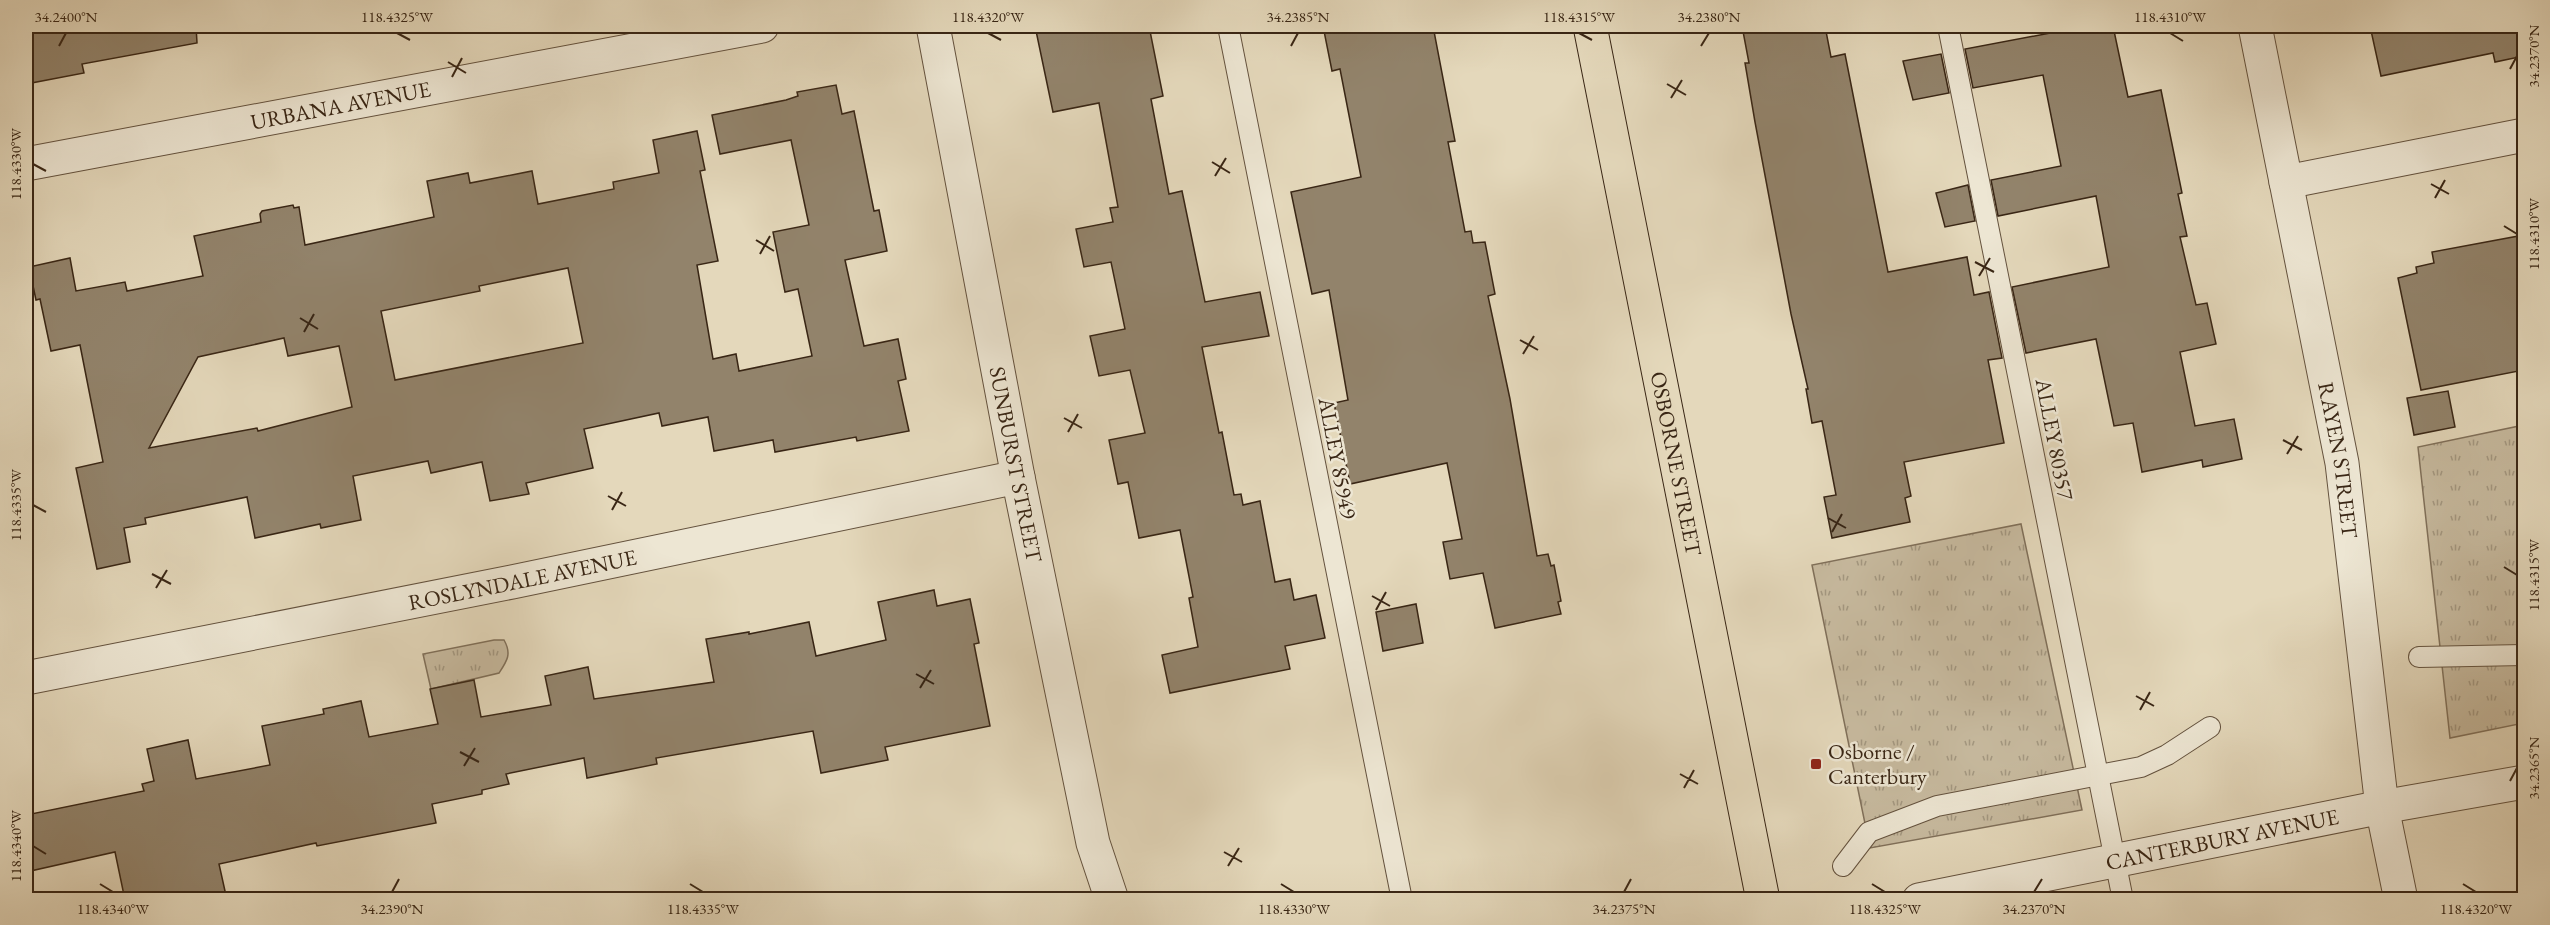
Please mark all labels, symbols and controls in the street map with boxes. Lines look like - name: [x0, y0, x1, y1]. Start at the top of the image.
- text: 34.2400°N: [35, 7, 98, 26]
- text: 118.4325°W: [361, 7, 433, 26]
- text: 118.4320°W: [952, 7, 1024, 26]
- text: 34.2385°N: [1267, 7, 1330, 26]
- text: 118.4315°W: [1543, 7, 1615, 26]
- text: 34.2380°N: [1678, 7, 1741, 26]
- text: 118.4310°W: [2134, 7, 2206, 26]
- text: 34.2370°N: [2524, 24, 2543, 87]
- street label: URBANA AVENUE: [248, 74, 433, 137]
- text: 118.4330°W: [6, 128, 25, 200]
- text: 118.4310°W: [2524, 198, 2543, 270]
- street label: SUNBURST STREET: [982, 364, 1049, 565]
- street label: OSBORNE STREET: [1644, 369, 1709, 558]
- street label: ALLEY 80357: [2028, 375, 2081, 503]
- street label: RAYEN STREET: [2311, 380, 2365, 540]
- street label: ALLEY 85949: [1311, 394, 1364, 522]
- text: 118.4335°W: [6, 469, 25, 541]
- text: 118.4315°W: [2524, 539, 2543, 611]
- street label: ROSLYNDALE AVENUE: [406, 543, 639, 617]
- text: 34.2365°N: [2524, 736, 2543, 799]
- place label: Osborne / Canterbury: [1828, 737, 1927, 791]
- marker: Osborne / Canterbury: [1809, 757, 1823, 771]
- street label: CANTERBURY AVENUE: [2103, 802, 2341, 877]
- text: 118.4340°W: [6, 810, 25, 882]
- text: 118.4340°W: [77, 899, 149, 918]
- text: 34.2390°N: [361, 899, 424, 918]
- text: 118.4335°W: [667, 899, 739, 918]
- text: 118.4330°W: [1258, 899, 1330, 918]
- text: 34.2375°N: [1593, 899, 1656, 918]
- text: 118.4325°W: [1849, 899, 1921, 918]
- text: 34.2370°N: [2003, 899, 2066, 918]
- text: 118.4320°W: [2440, 899, 2512, 918]

